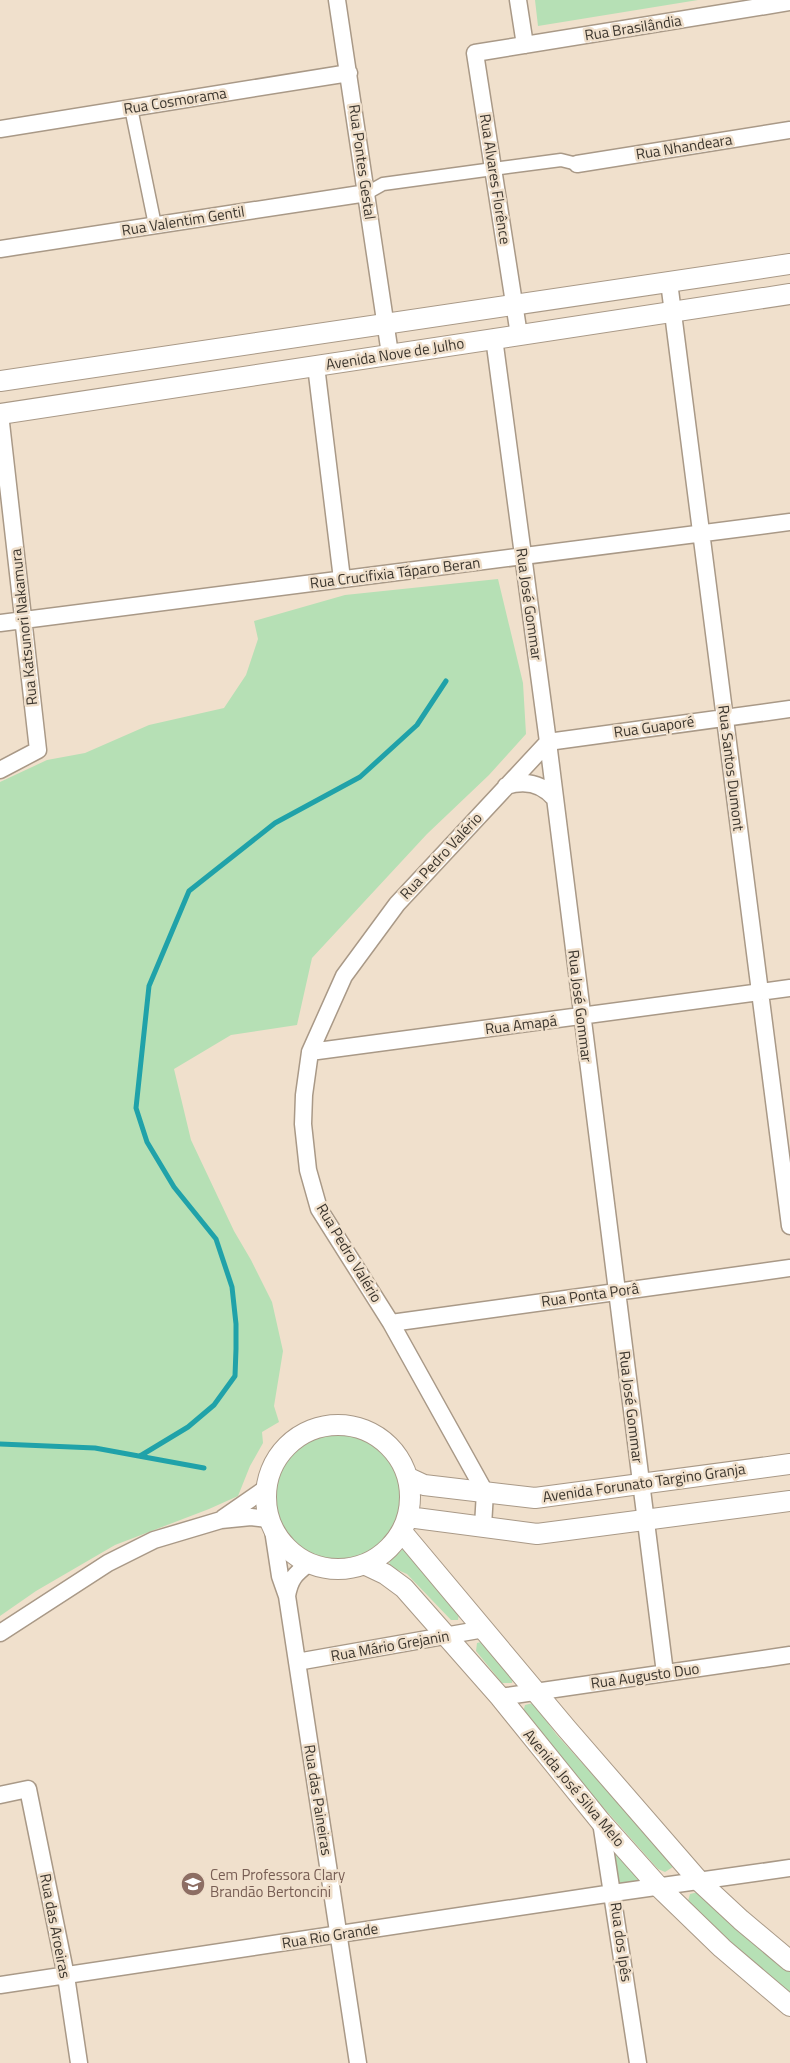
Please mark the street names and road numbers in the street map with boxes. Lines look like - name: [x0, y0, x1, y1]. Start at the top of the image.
- street label: Rua Brasilândia: [583, 8, 684, 47]
- street label: Rua Cosmorama: [122, 81, 229, 120]
- street label: Rua Pontes Gestal: [343, 103, 382, 221]
- street label: Rua Alvares Florênce: [474, 112, 517, 246]
- street label: Rua Nhandeara: [634, 127, 734, 165]
- street label: Rua Valentim Gentil: [120, 199, 246, 242]
- street label: Avenida Nove de Julho: [324, 331, 466, 376]
- street label: Rua José Gommar: [510, 546, 549, 661]
- street label: Rua Katsunori Nakamura: [4, 547, 43, 707]
- street label: Rua Crucifixia Táparo Beran: [308, 551, 481, 594]
- street label: Rua Santos Dumont: [712, 704, 751, 833]
- street label: Rua Guaporé: [612, 709, 696, 744]
- street label: Rua Pedro Valério: [394, 807, 487, 904]
- street label: Rua José Gommar: [562, 948, 599, 1063]
- street label: Rua Amapá: [484, 1009, 559, 1040]
- street label: Rua Pedro Valério: [311, 1199, 388, 1307]
- street label: Rua Ponta Porâ: [540, 1276, 641, 1313]
- street label: Rua José Gommar: [613, 1349, 650, 1464]
- street label: Avenida Forunato Targino Granja: [541, 1457, 747, 1508]
- street label: Rua Mário Grejanin: [329, 1624, 451, 1667]
- street label: Rua Augusto Duo: [589, 1656, 701, 1695]
- street label: Avenida José Silva Melo: [518, 1724, 631, 1852]
- street label: Rua das Paineiras: [298, 1743, 339, 1857]
- street label: Rua das Aroeiras: [34, 1872, 77, 1980]
- street label: Rua dos Ipês: [605, 1901, 638, 1983]
- street label: Rua Rio Grande: [280, 1917, 380, 1954]

